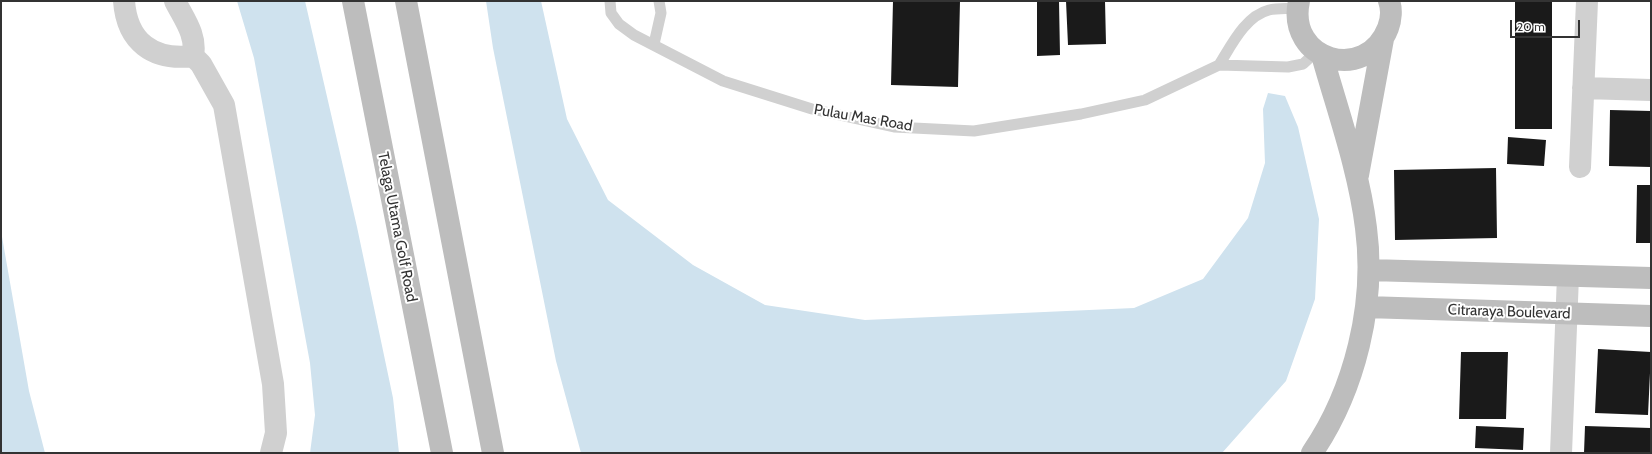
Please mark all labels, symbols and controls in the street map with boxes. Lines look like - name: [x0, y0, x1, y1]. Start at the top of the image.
- scale bar: [1512, 12, 1582, 38]
- text: 20 m: [1517, 19, 1545, 34]
- street label: Pulau Mas Road: [812, 100, 914, 136]
- street label: Telaga Utama Golf Road: [374, 150, 420, 304]
- street label: Citraraya Boulevard: [1447, 301, 1571, 323]

